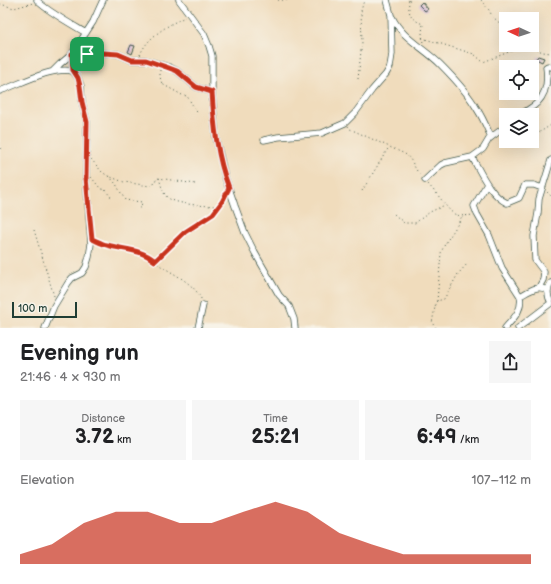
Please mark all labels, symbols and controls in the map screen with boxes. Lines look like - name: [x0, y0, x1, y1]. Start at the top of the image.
- north arrow: [499, 12, 539, 52]
- map controls: [499, 12, 539, 148]
- pin: [70, 37, 104, 71]
- icon: arrive: [76, 43, 98, 65]
- button: locate: [499, 60, 539, 100]
- button: layers: [499, 108, 539, 148]
- scale bar: [12, 300, 77, 319]
- text: 100 m: [18, 302, 47, 315]
- text: Evening run: [20, 340, 139, 367]
- button: share: [489, 341, 531, 383]
- text: 21:46 · 4 × 930 m: [20, 369, 120, 385]
- text: Distance: [81, 412, 125, 425]
- text: Time: [263, 412, 288, 425]
- text: Pace: [435, 412, 460, 425]
- text: 3.72: [75, 425, 114, 449]
- text: 25:21: [251, 425, 300, 449]
- text: 6:49: [416, 425, 457, 449]
- text: km: [114, 433, 131, 446]
- text: /km: [457, 433, 479, 446]
- text: Elevation: [20, 472, 74, 488]
- text: 107–112 m: [471, 472, 531, 488]

